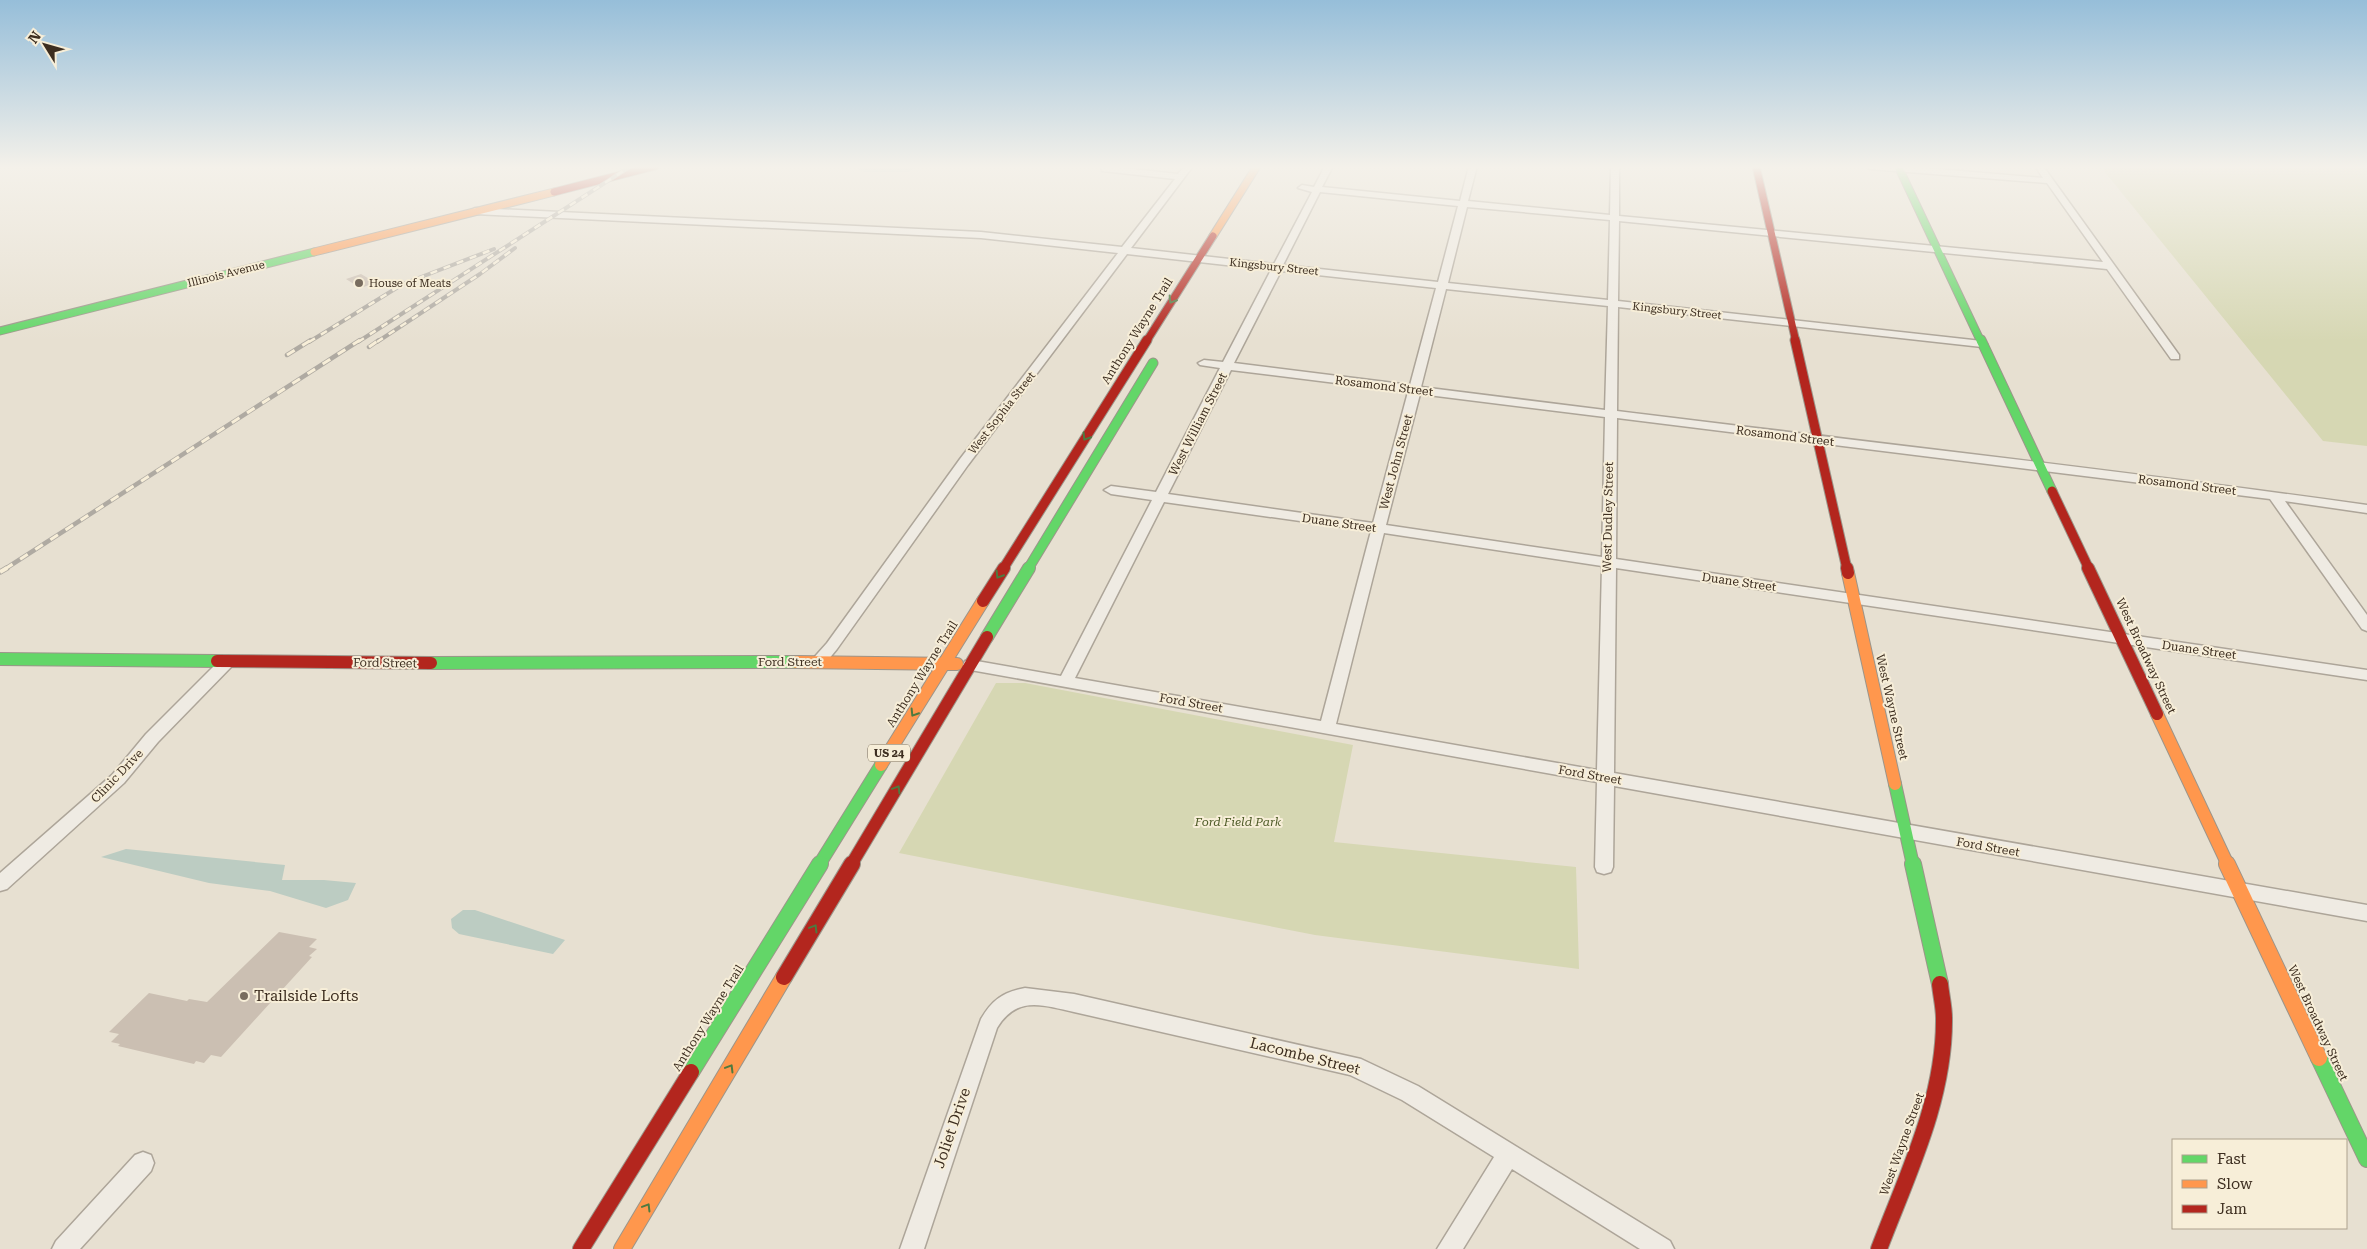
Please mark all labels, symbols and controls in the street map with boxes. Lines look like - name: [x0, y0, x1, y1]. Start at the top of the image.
- north arrow: [20, 20, 70, 70]
- text: N: [25, 28, 44, 46]
- street label: Kingsbury Street: [1229, 256, 1319, 278]
- street label: Illinois Avenue: [186, 258, 266, 290]
- street label: Anthony Wayne Trail: [1099, 275, 1176, 387]
- marker: House of Meats: [353, 277, 365, 289]
- place label: House of Meats: [369, 277, 451, 290]
- one-way arrow: [1169, 294, 1179, 303]
- street label: Kingsbury Street: [1632, 300, 1722, 322]
- street label: West Sophia Street: [966, 369, 1038, 457]
- street label: West William Street: [1166, 370, 1230, 478]
- street label: Rosamond Street: [1334, 373, 1434, 399]
- street label: West John Street: [1377, 412, 1416, 511]
- street label: Rosamond Street: [1735, 423, 1835, 449]
- one-way arrow: [1082, 432, 1092, 441]
- street label: West Dudley Street: [1600, 461, 1616, 572]
- street label: Rosamond Street: [2137, 472, 2237, 498]
- street label: Duane Street: [1301, 511, 1378, 535]
- one-way arrow: [996, 569, 1006, 578]
- street label: Duane Street: [1701, 570, 1778, 594]
- street label: West Broadway Street: [2113, 596, 2179, 717]
- street label: Anthony Wayne Trail: [884, 618, 961, 730]
- street label: Duane Street: [2161, 638, 2238, 662]
- street label: West Wayne Street: [1873, 653, 1911, 762]
- street label: Ford Street: [353, 655, 418, 671]
- street label: Ford Street: [758, 655, 823, 669]
- street label: Ford Street: [1158, 691, 1224, 716]
- one-way arrow: [910, 708, 920, 717]
- road number: US 24: [868, 744, 910, 761]
- street label: Clinic Drive: [88, 746, 146, 806]
- street label: Ford Street: [1557, 763, 1623, 788]
- one-way arrow: [890, 785, 900, 794]
- park label: Ford Field Park: [1194, 815, 1282, 829]
- street label: Ford Street: [1955, 835, 2021, 860]
- one-way arrow: [807, 925, 817, 934]
- street label: Anthony Wayne Trail: [670, 962, 747, 1074]
- street label: West Broadway Street: [2285, 963, 2351, 1084]
- place label: Trailside Lofts: [254, 987, 358, 1005]
- marker: Trailside Lofts: [238, 990, 250, 1002]
- street label: Lacombe Street: [1248, 1034, 1362, 1079]
- one-way arrow: [724, 1064, 734, 1073]
- street label: Joliet Drive: [930, 1086, 974, 1170]
- street label: West Wayne Street: [1877, 1090, 1927, 1197]
- legend: [2172, 1139, 2347, 1229]
- text: Fast: [2217, 1150, 2247, 1168]
- text: Slow: [2217, 1175, 2253, 1193]
- text: Jam: [2217, 1200, 2247, 1218]
- one-way arrow: [640, 1204, 650, 1213]

